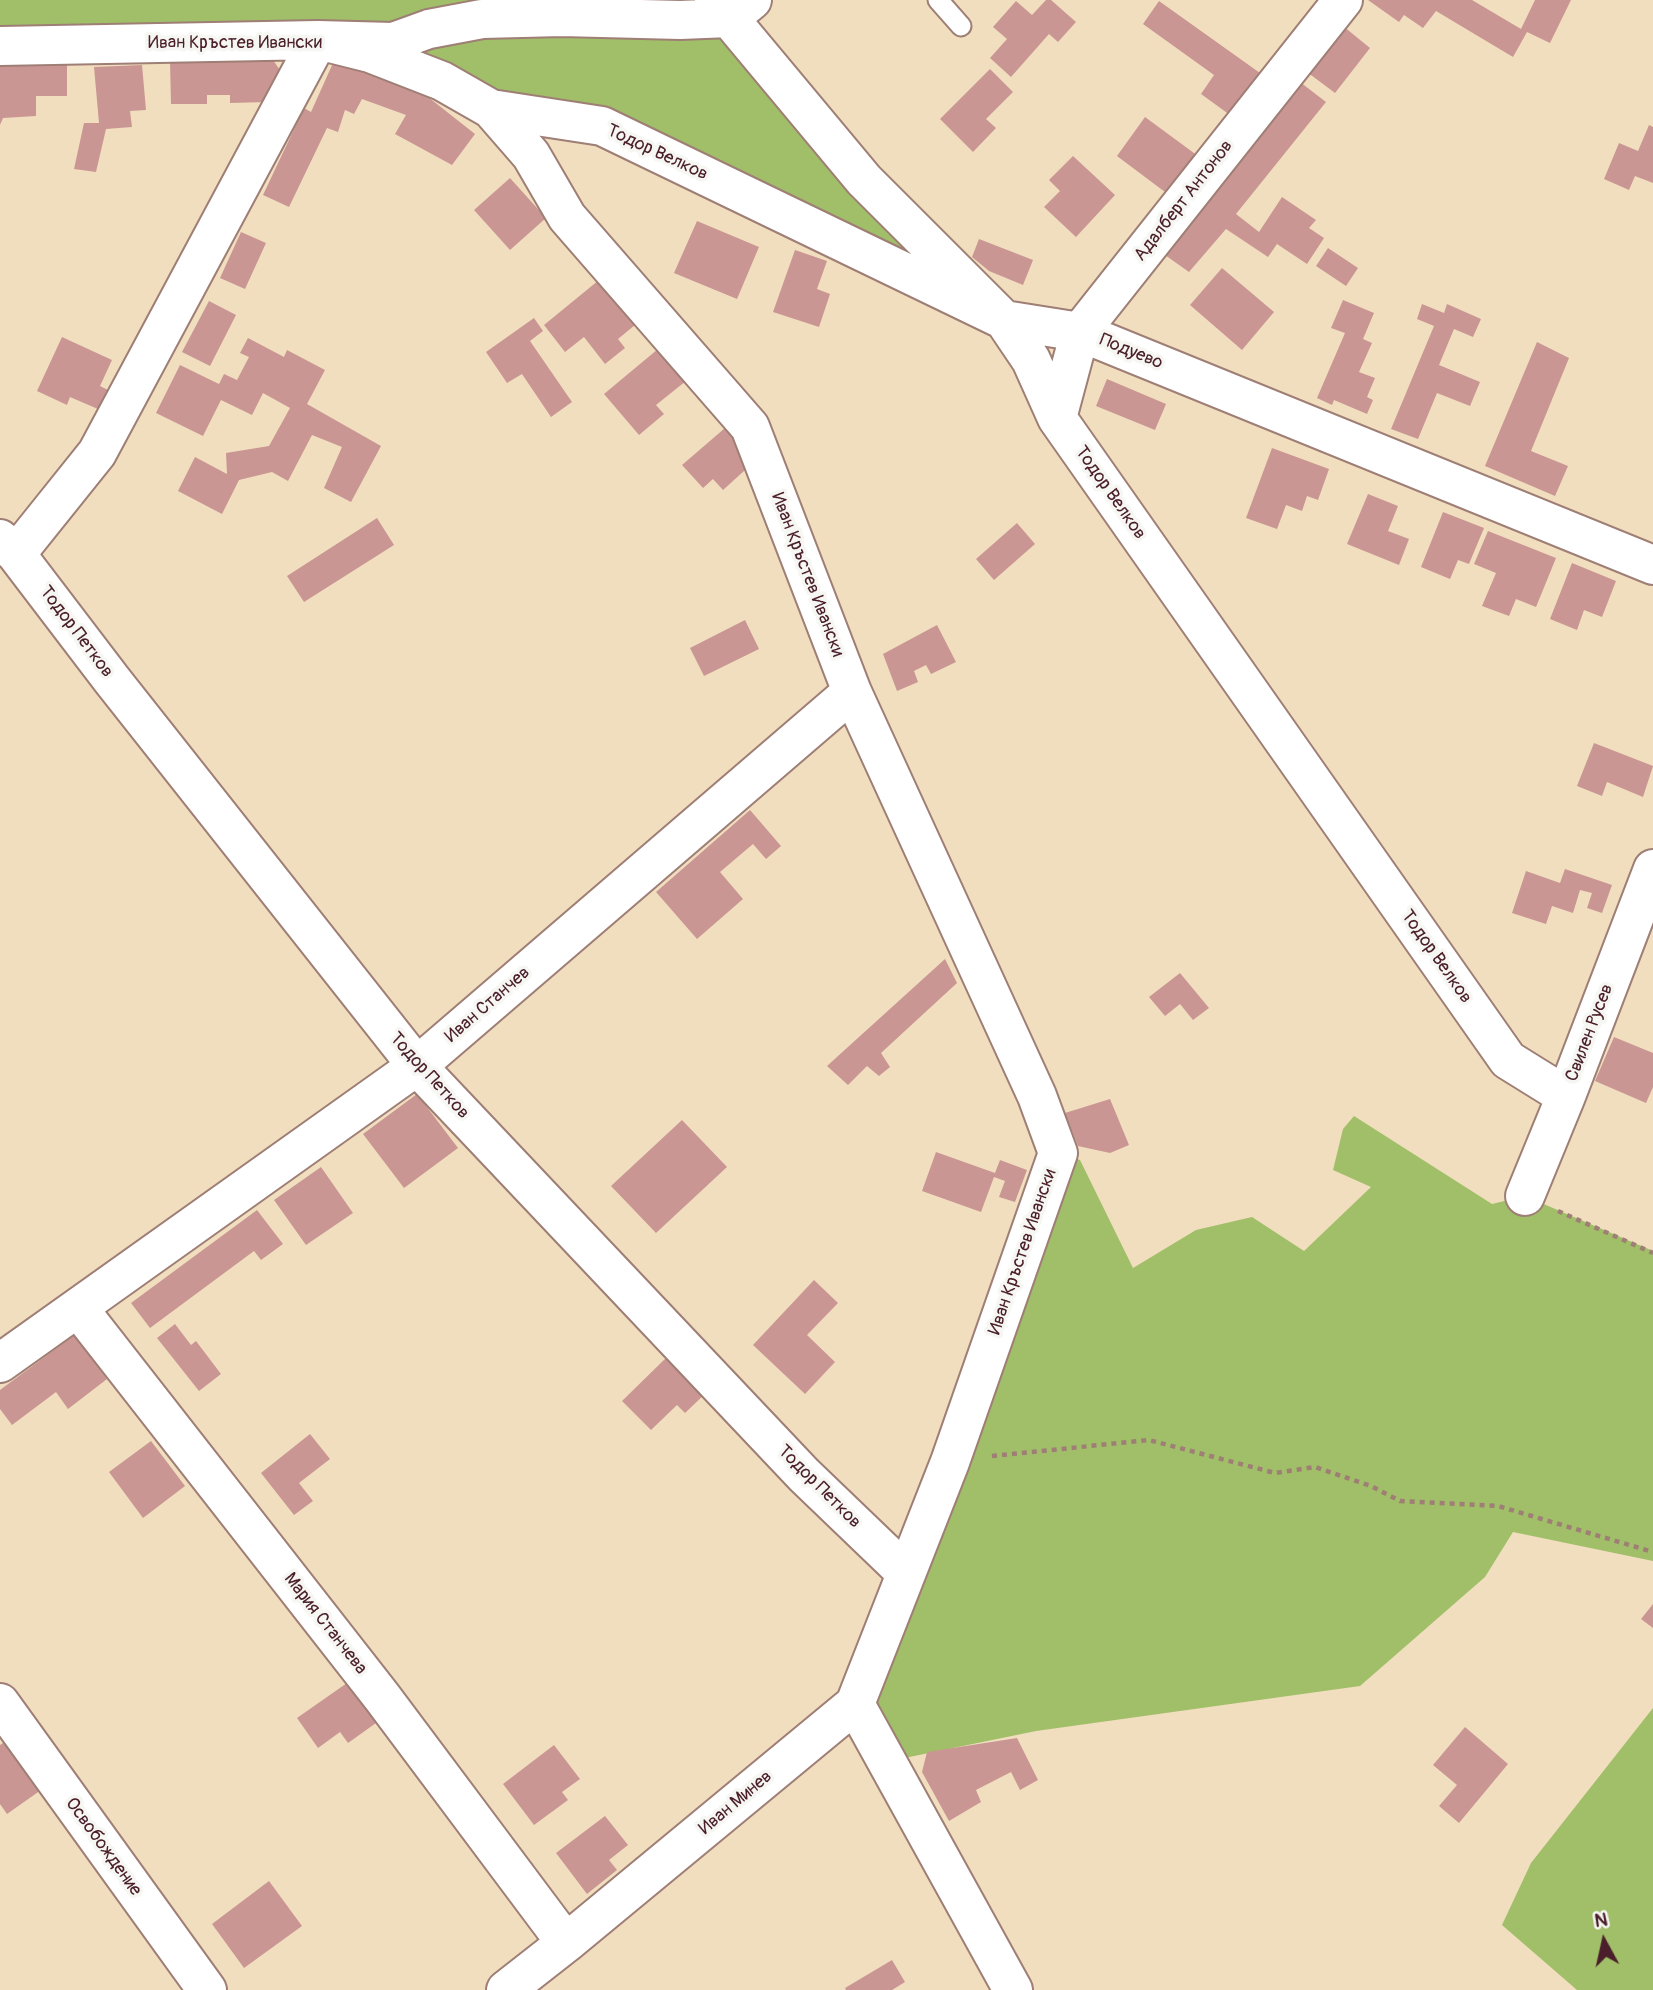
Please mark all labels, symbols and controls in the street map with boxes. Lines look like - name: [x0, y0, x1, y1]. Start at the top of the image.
- street label: Иван Кръстев Ивански: [148, 32, 322, 54]
- street label: Тодор Велков: [603, 120, 711, 186]
- street label: Адалберт Антонов: [1130, 136, 1238, 266]
- street label: Подуево: [1096, 330, 1166, 374]
- street label: Тодор Велков: [1070, 442, 1150, 544]
- street label: Иван Кръстев Ивански: [766, 490, 848, 660]
- street label: Тодор Петков: [35, 582, 117, 682]
- street label: Тодор Велков: [1396, 906, 1476, 1008]
- street label: Иван Станчев: [441, 962, 535, 1048]
- street label: Свилен Русев: [1562, 981, 1618, 1085]
- street label: Тодор Петков: [384, 1028, 474, 1124]
- street label: Иван Кръстев Ивански: [984, 1166, 1062, 1338]
- street label: Тодор Петков: [773, 1441, 865, 1533]
- street label: Мария Станчева: [279, 1569, 371, 1679]
- street label: Иван Минев: [695, 1766, 777, 1840]
- street label: Освобождение: [60, 1794, 146, 1900]
- north arrow: [1569, 1906, 1639, 1976]
- text: N: [1593, 1907, 1609, 1933]

